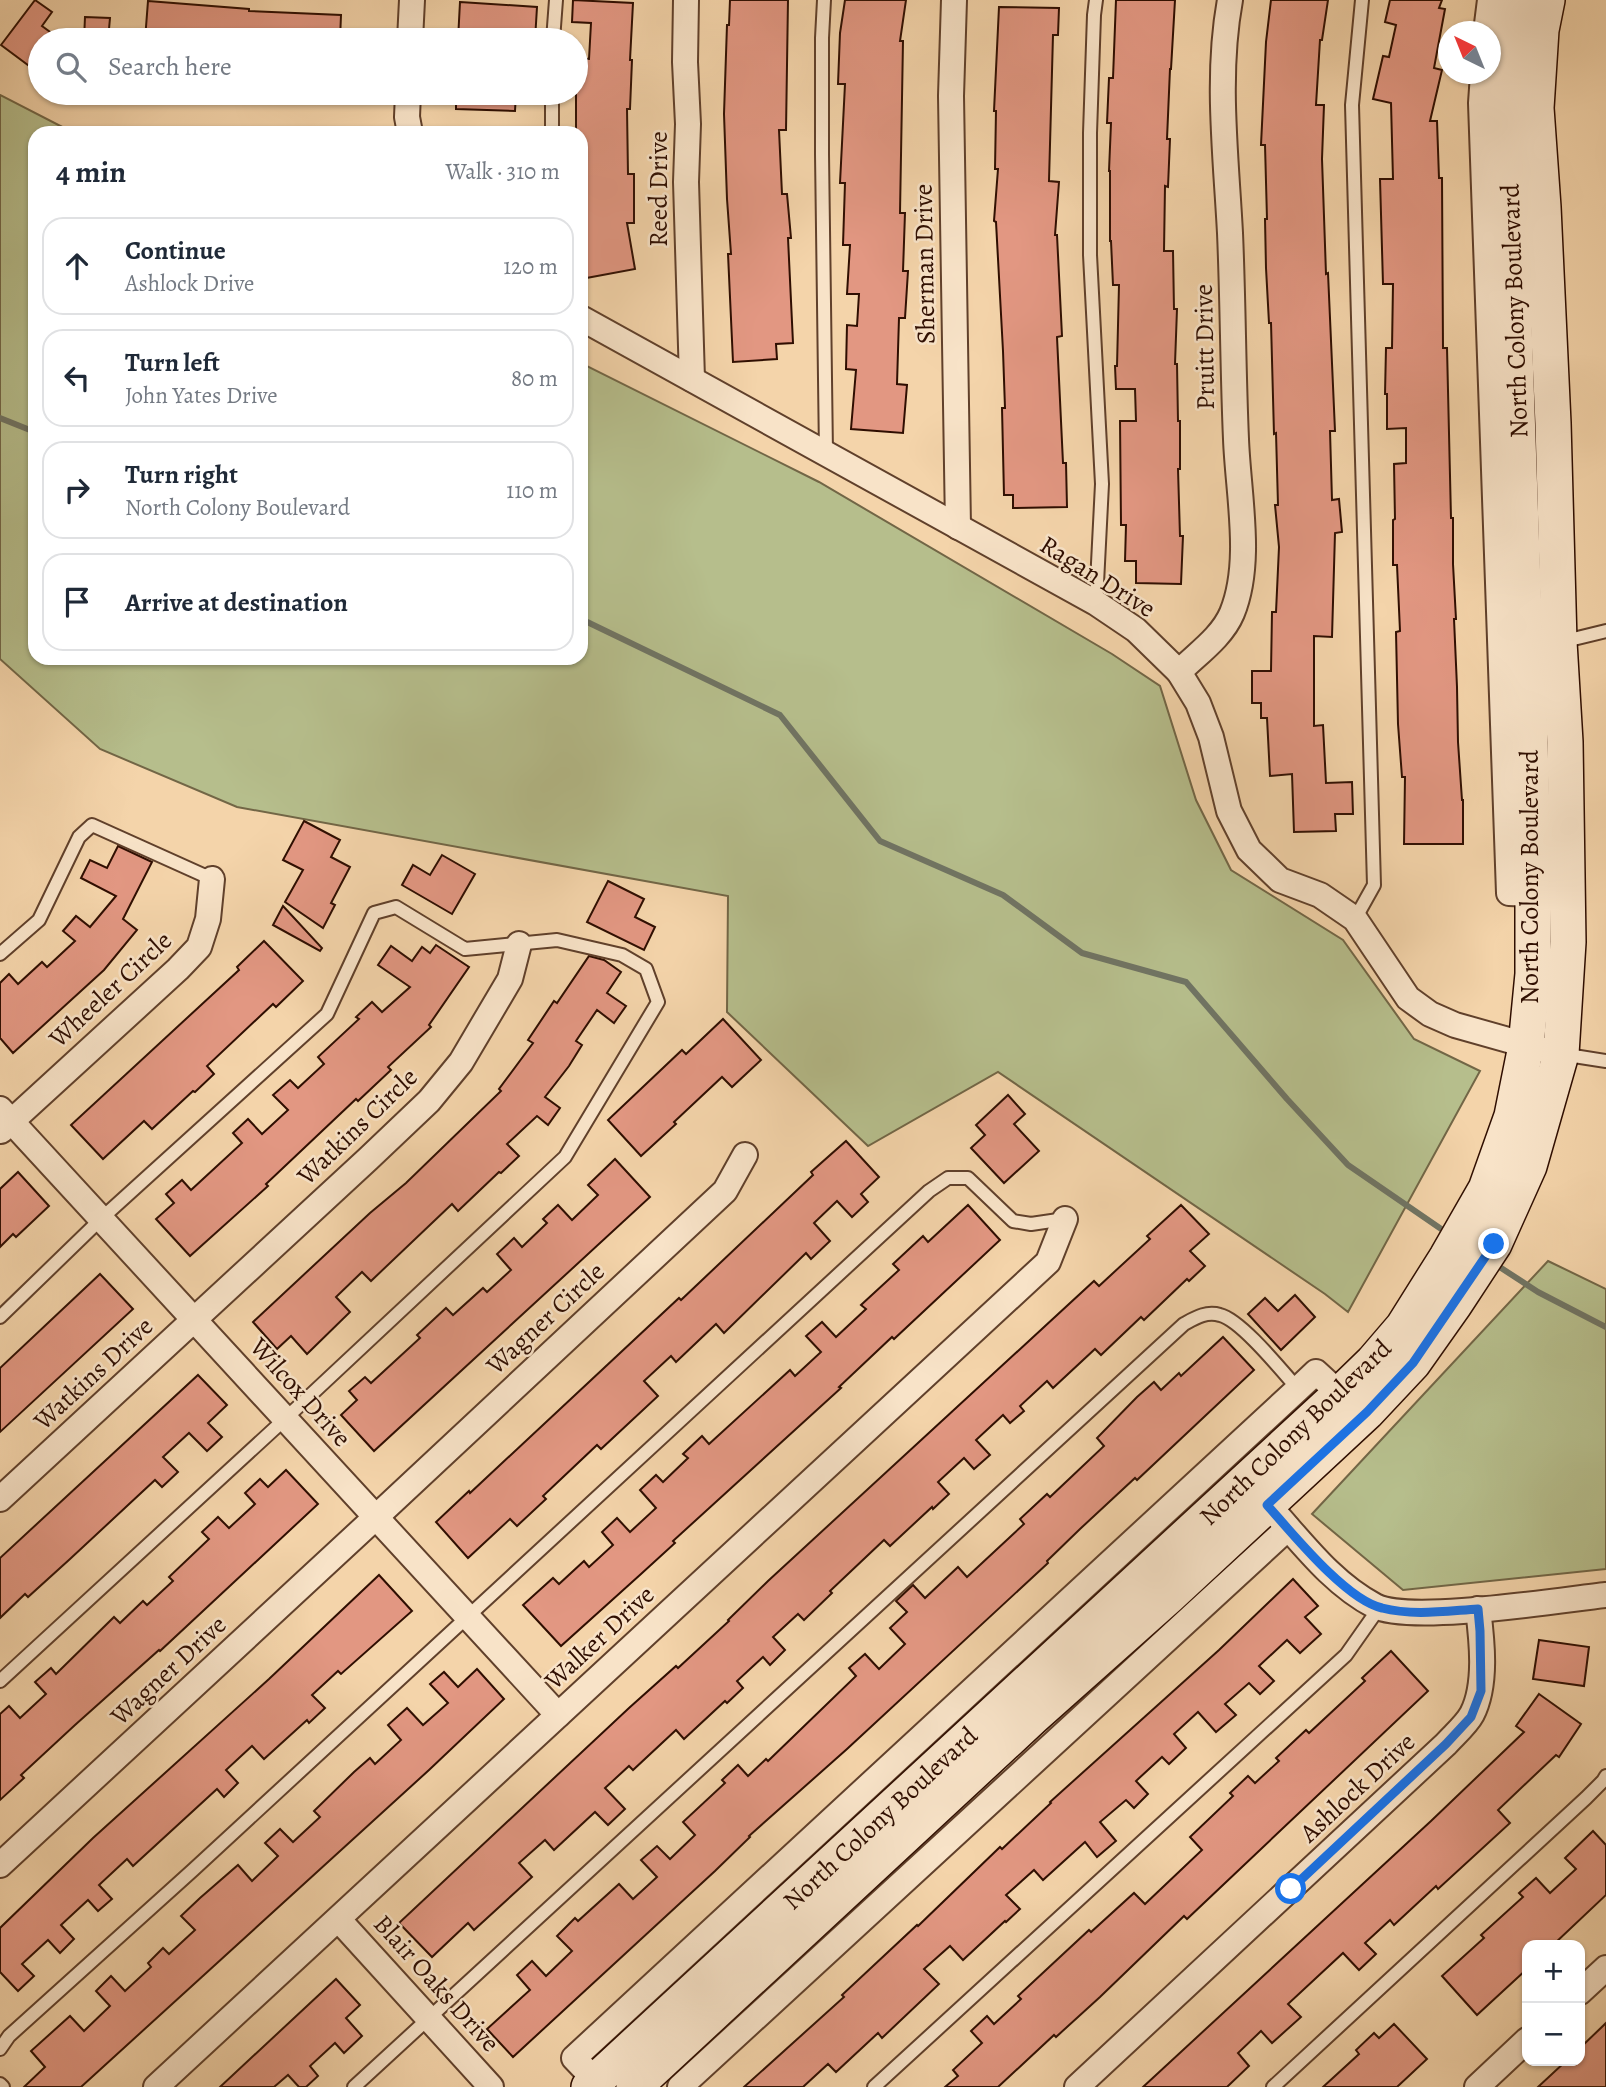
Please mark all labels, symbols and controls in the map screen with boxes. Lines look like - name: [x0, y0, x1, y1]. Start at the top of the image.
- north arrow: [1438, 21, 1501, 84]
- search box: [28, 28, 588, 105]
- icon: search: [52, 48, 90, 86]
- text: Search here: [108, 49, 232, 84]
- street label: Reed Drive: [641, 131, 676, 247]
- text: 4 min: [56, 152, 126, 192]
- text: Walk · 310 m: [446, 156, 560, 187]
- street label: Sherman Drive: [906, 183, 943, 345]
- street label: North Colony Boulevard: [1493, 183, 1536, 439]
- text: Continue: [125, 233, 226, 268]
- icon: ahead: [58, 247, 96, 285]
- text: 120 m: [503, 251, 558, 282]
- text: Ashlock Drive: [125, 268, 254, 299]
- street label: Pruitt Drive: [1186, 284, 1223, 410]
- text: Turn left: [125, 345, 220, 380]
- icon: left: [58, 359, 96, 397]
- text: 80 m: [511, 363, 558, 394]
- text: John Yates Drive: [125, 380, 278, 411]
- text: Turn right: [125, 457, 238, 492]
- icon: right: [58, 471, 96, 509]
- text: 110 m: [506, 475, 558, 506]
- text: North Colony Boulevard: [125, 492, 350, 523]
- street label: Ragan Drive: [1033, 527, 1162, 626]
- icon: arrive: [58, 583, 96, 621]
- text: Arrive at destination: [125, 585, 348, 620]
- street label: North Colony Boulevard: [1512, 750, 1547, 1004]
- street label: Wheeler Circle: [41, 923, 179, 1056]
- street label: Watkins Circle: [289, 1060, 425, 1193]
- route end: [1478, 1228, 1509, 1259]
- street label: Wagner Circle: [478, 1254, 612, 1383]
- street label: Watkins Drive: [25, 1309, 161, 1438]
- street label: Wilcox Drive: [242, 1329, 359, 1455]
- street label: North Colony Boulevard: [1192, 1331, 1399, 1533]
- street label: Walker Drive: [536, 1577, 662, 1698]
- street label: Wagner Drive: [102, 1608, 234, 1734]
- street label: North Colony Boulevard: [775, 1719, 985, 1918]
- street label: Ashlock Drive: [1291, 1725, 1423, 1851]
- route start: [1275, 1873, 1306, 1904]
- street label: Blair Oaks Drive: [366, 1907, 508, 2059]
- map controls: [1522, 1940, 1585, 2066]
- button: +: [1522, 1940, 1585, 2003]
- button: −: [1522, 2003, 1585, 2066]

